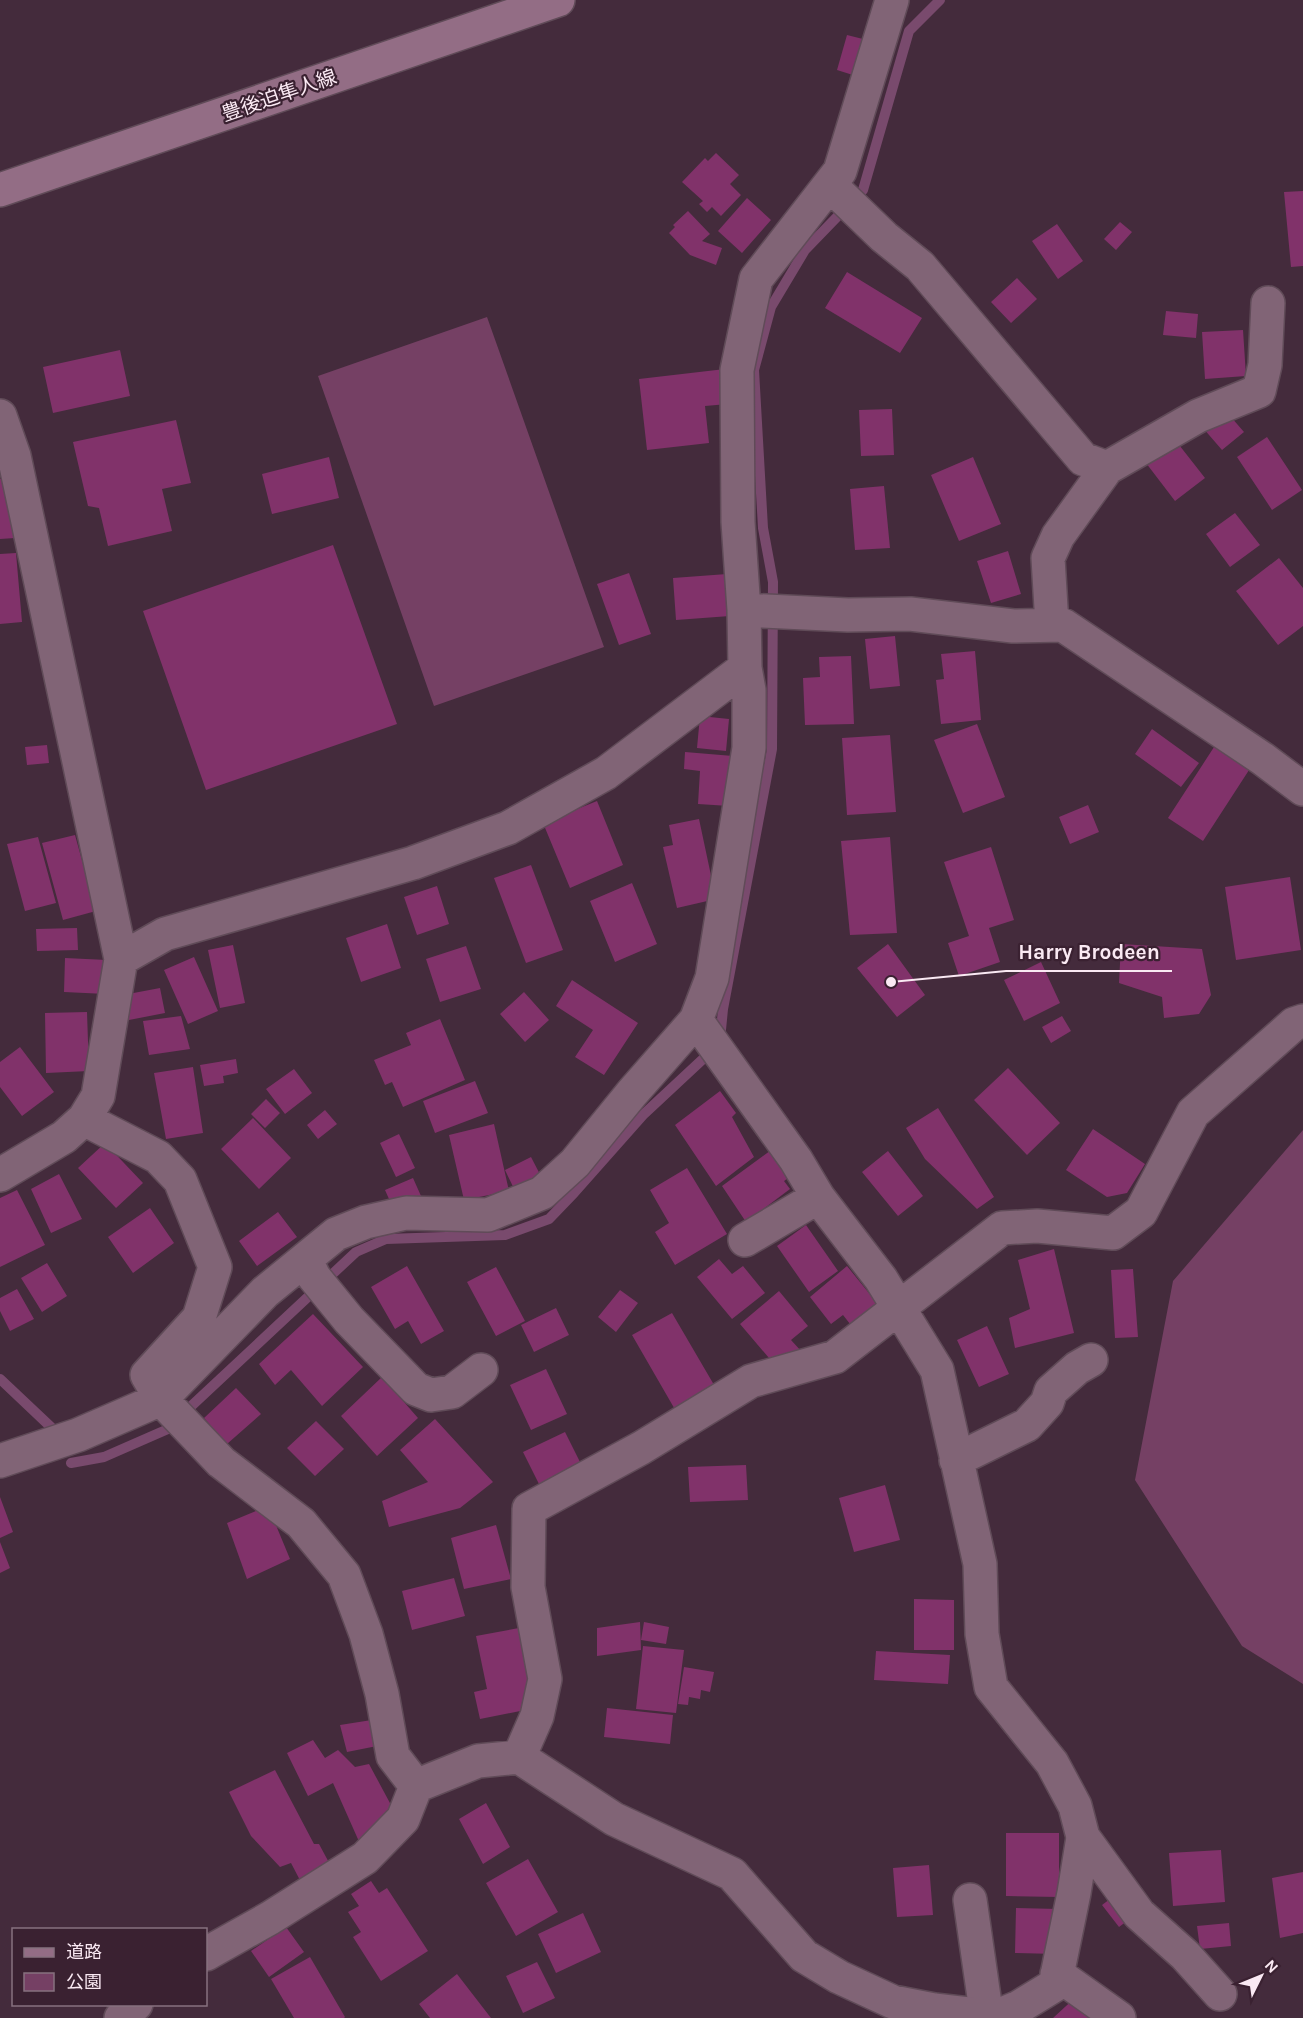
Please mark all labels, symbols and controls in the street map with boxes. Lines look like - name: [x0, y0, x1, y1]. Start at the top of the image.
- street label: 豊後迫隼人線: [219, 65, 340, 126]
- callout: Harry Brodeen: [1006, 932, 1172, 971]
- text: Harry Brodeen: [1018, 940, 1160, 964]
- legend: [12, 1928, 207, 2006]
- text: 道路: [66, 1941, 102, 1963]
- north arrow: [1231, 1946, 1291, 2006]
- text: N: [1261, 1955, 1282, 1977]
- text: 公園: [66, 1971, 102, 1993]

